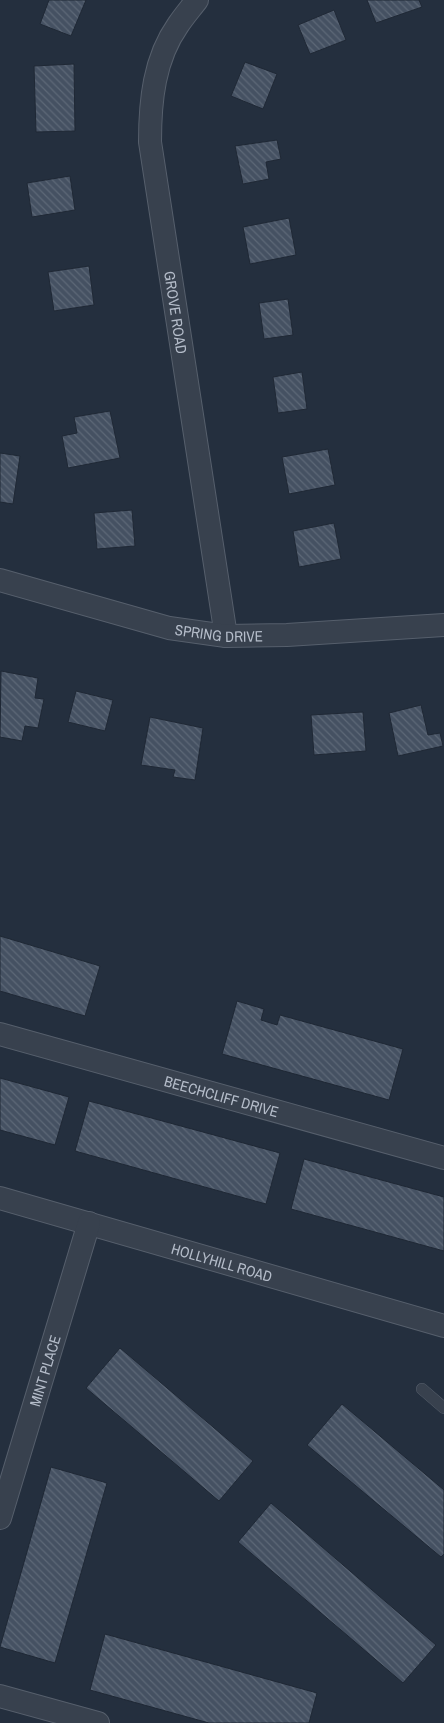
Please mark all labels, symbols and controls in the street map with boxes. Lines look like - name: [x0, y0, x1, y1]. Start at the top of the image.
- street label: GROVE ROAD: [159, 269, 193, 355]
- street label: SPRING DRIVE: [174, 618, 263, 647]
- street label: BEECHCLIFF DRIVE: [162, 1070, 281, 1122]
- street label: HOLLYHILL ROAD: [169, 1237, 275, 1287]
- street label: MINT PLACE: [24, 1332, 65, 1409]

